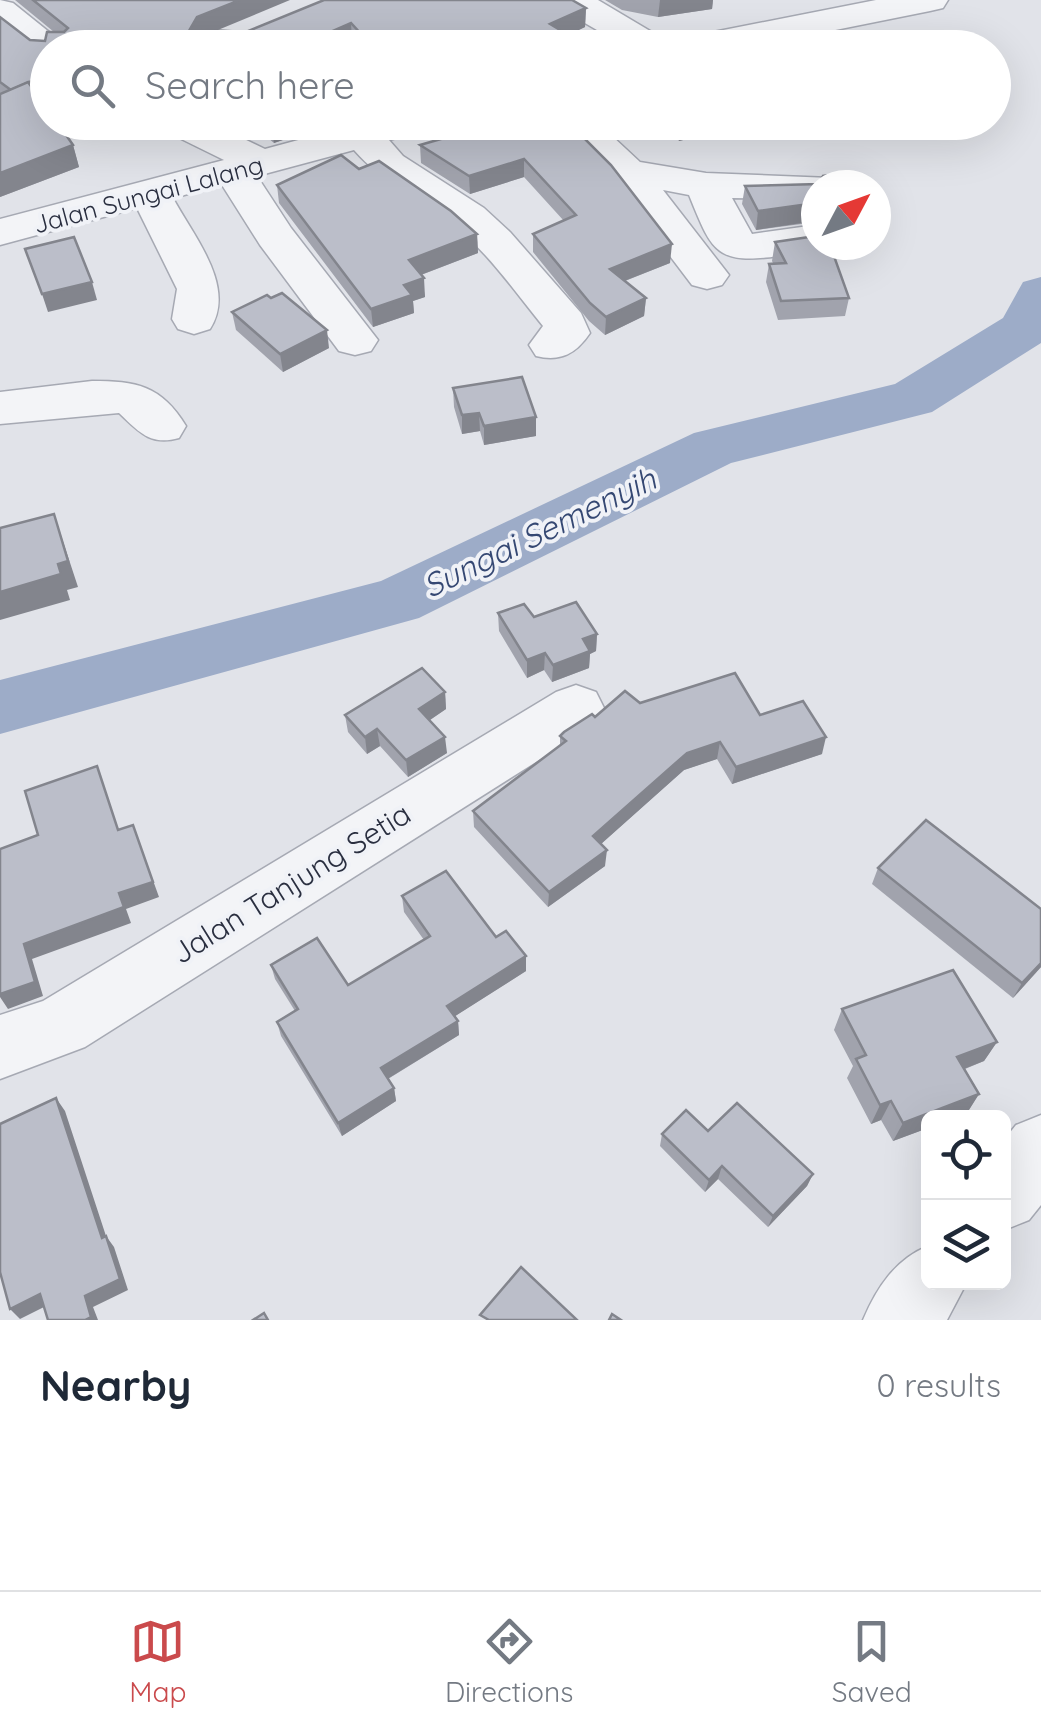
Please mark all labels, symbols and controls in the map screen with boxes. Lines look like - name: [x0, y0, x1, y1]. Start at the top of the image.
- search box: [30, 30, 1011, 140]
- icon: search: [65, 58, 120, 113]
- text: Search here: [145, 61, 355, 109]
- street label: Jalan Sungai Lalang: [30, 148, 266, 240]
- north arrow: [801, 170, 891, 260]
- water label: Sungai Semenyih: [416, 458, 663, 606]
- street label: Jalan Tanjung Setia: [164, 794, 418, 972]
- map controls: [921, 1110, 1011, 1290]
- button: locate: [921, 1110, 1011, 1200]
- button: layers: [921, 1200, 1011, 1290]
- text: Nearby: [40, 1359, 191, 1412]
- text: 0 results: [877, 1365, 1001, 1405]
- tab: Map: [129, 1614, 186, 1709]
- tab: Directions: [445, 1614, 573, 1709]
- tab: Saved: [832, 1614, 912, 1709]

